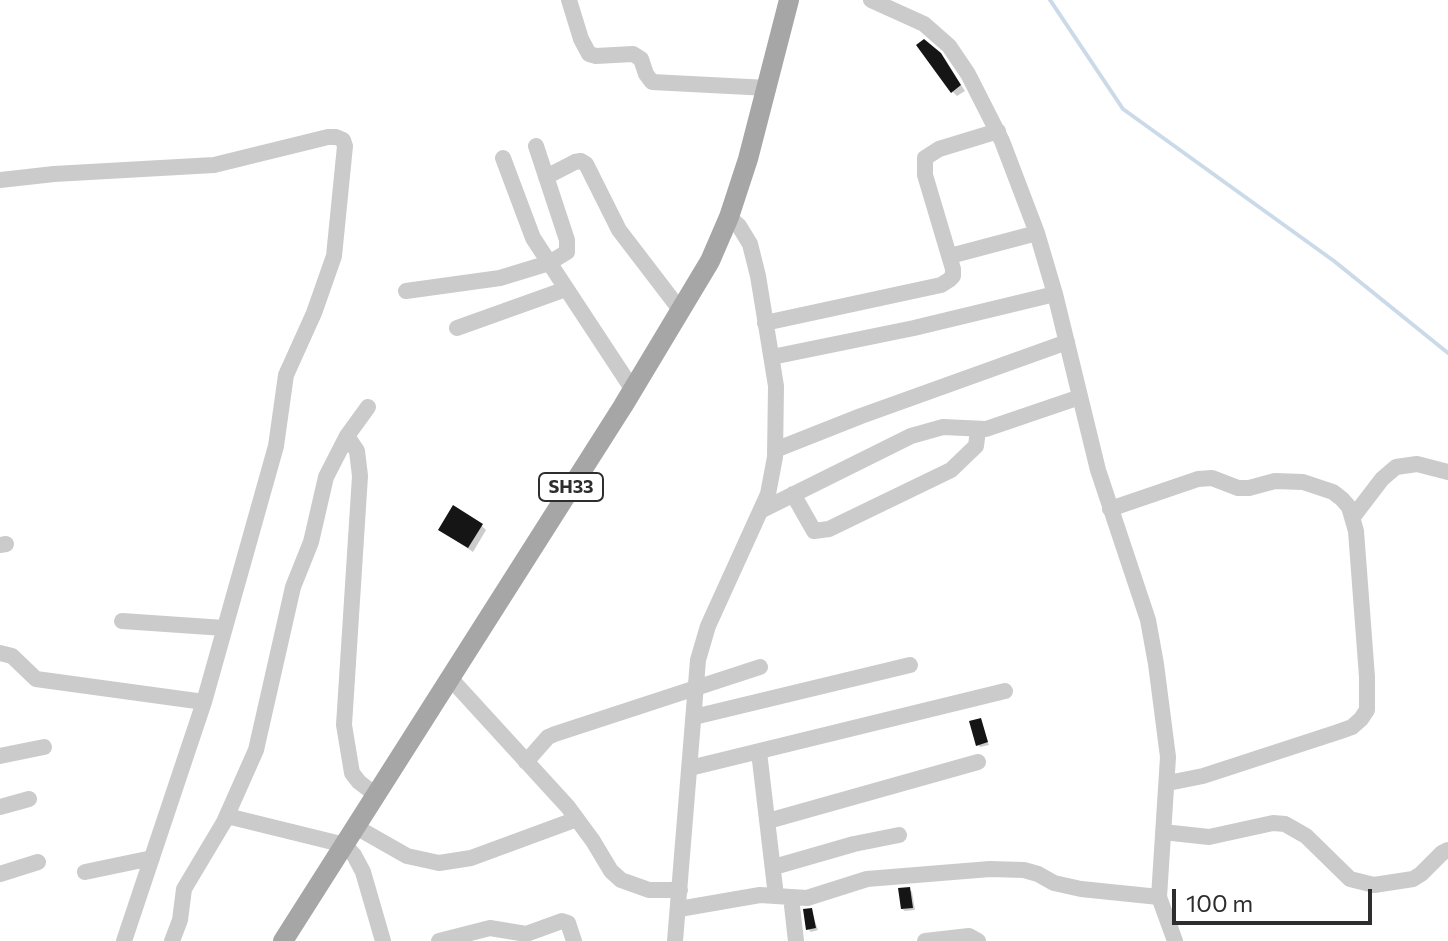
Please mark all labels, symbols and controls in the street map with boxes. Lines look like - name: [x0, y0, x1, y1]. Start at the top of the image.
- road number: SH33: [539, 473, 603, 501]
- scale bar: [1176, 873, 1376, 923]
- text: 100 m: [1186, 888, 1253, 917]

